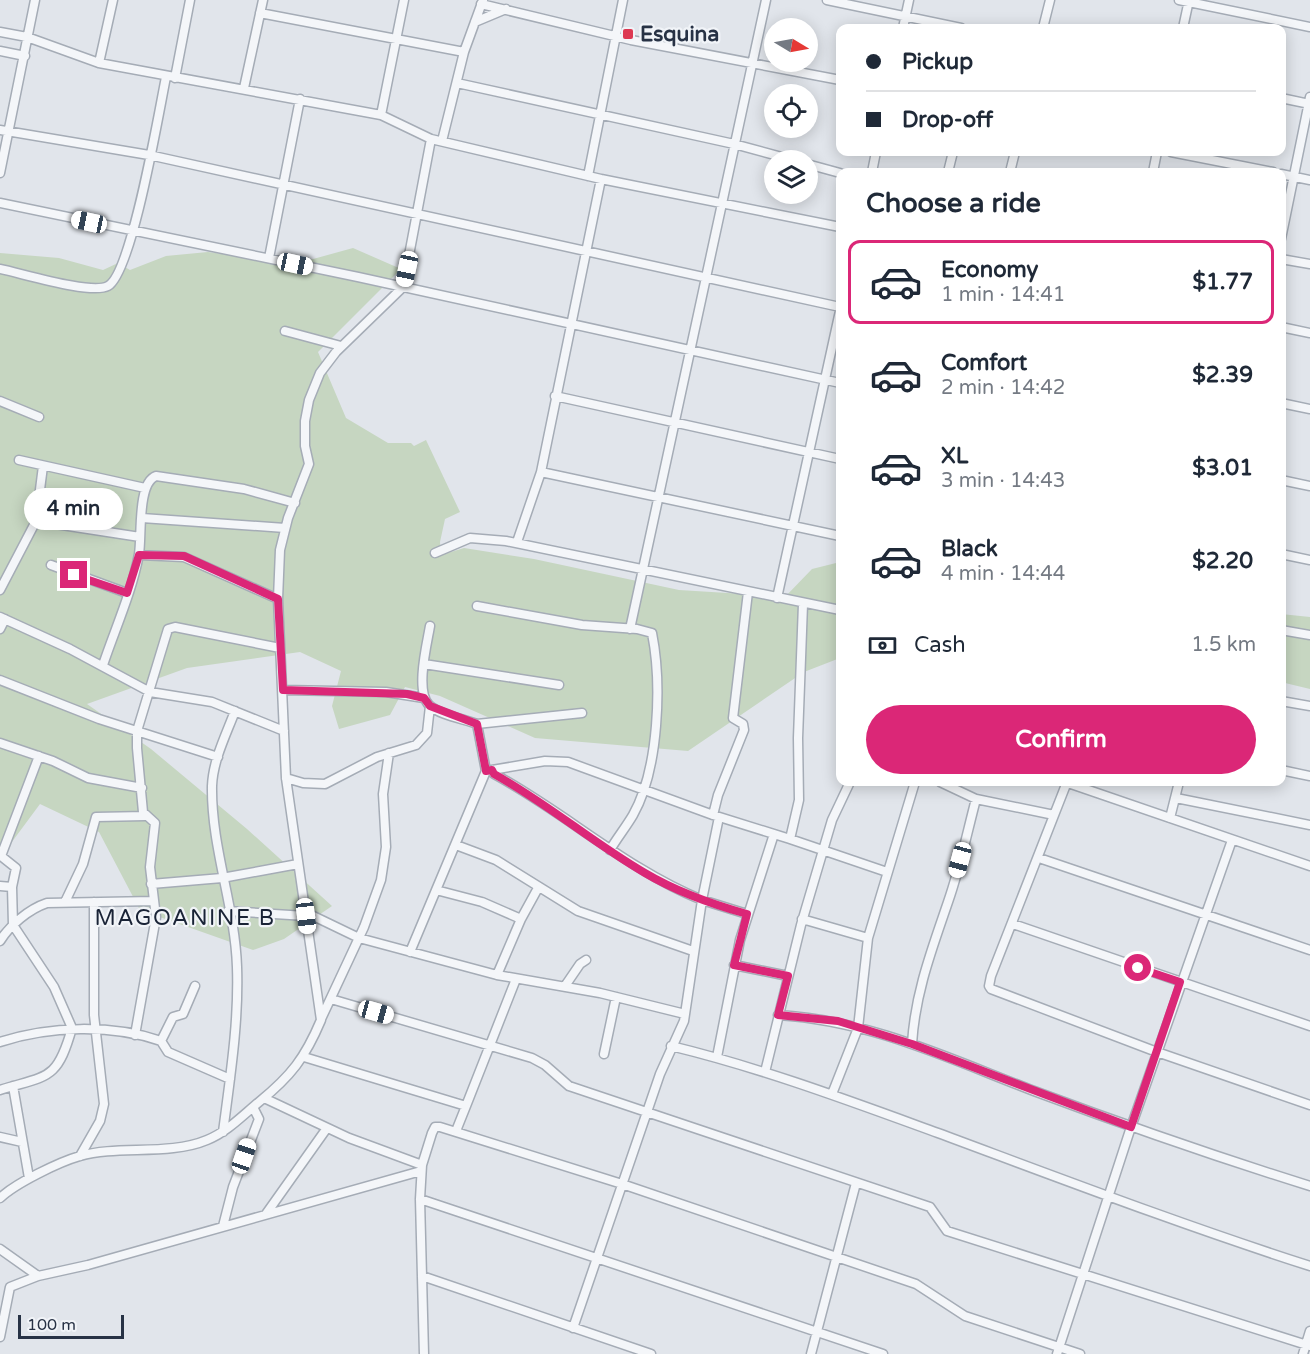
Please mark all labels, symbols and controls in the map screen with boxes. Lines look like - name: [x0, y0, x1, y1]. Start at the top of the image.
- north arrow: [764, 18, 818, 72]
- map controls: [764, 18, 818, 204]
- place label: Esquina: [640, 22, 719, 47]
- marker: Esquina: [621, 27, 635, 41]
- text: Pickup: [902, 49, 973, 75]
- button: locate: [764, 84, 818, 138]
- text: Drop-off: [902, 107, 993, 133]
- button: layers: [764, 150, 818, 204]
- text: Choose a ride: [866, 187, 1041, 220]
- car: [70, 209, 108, 235]
- car: [394, 250, 420, 288]
- car: [276, 251, 314, 277]
- icon: car: [869, 255, 923, 309]
- text: Economy: [941, 257, 1038, 283]
- text: $1.77: [1192, 269, 1253, 295]
- text: 1 min · 14:41: [941, 283, 1065, 307]
- icon: car: [869, 348, 923, 402]
- text: Comfort: [941, 350, 1027, 376]
- text: $2.39: [1192, 362, 1253, 388]
- text: 2 min · 14:42: [941, 376, 1065, 400]
- icon: car: [869, 441, 923, 495]
- text: XL: [941, 443, 968, 469]
- text: $3.01: [1192, 455, 1253, 481]
- text: 3 min · 14:43: [941, 469, 1065, 493]
- callout: 4 min: [25, 488, 124, 530]
- text: 4 min: [47, 497, 100, 521]
- icon: car: [869, 534, 923, 588]
- text: Black: [941, 536, 998, 562]
- text: $2.20: [1192, 548, 1253, 574]
- route end: [60, 561, 87, 588]
- text: 4 min · 14:44: [941, 562, 1065, 586]
- icon: cash: [866, 629, 899, 662]
- text: Cash: [914, 632, 966, 658]
- text: 1.5 km: [1191, 633, 1256, 657]
- button: Confirm: [866, 705, 1256, 774]
- car: [947, 840, 973, 880]
- car: [295, 897, 317, 935]
- district label: MAGOANINE B: [94, 905, 276, 931]
- route start: [1124, 954, 1151, 981]
- car: [356, 998, 396, 1026]
- car: [230, 1136, 258, 1176]
- scale bar: [18, 1312, 124, 1340]
- text: 100 m: [27, 1315, 76, 1335]

